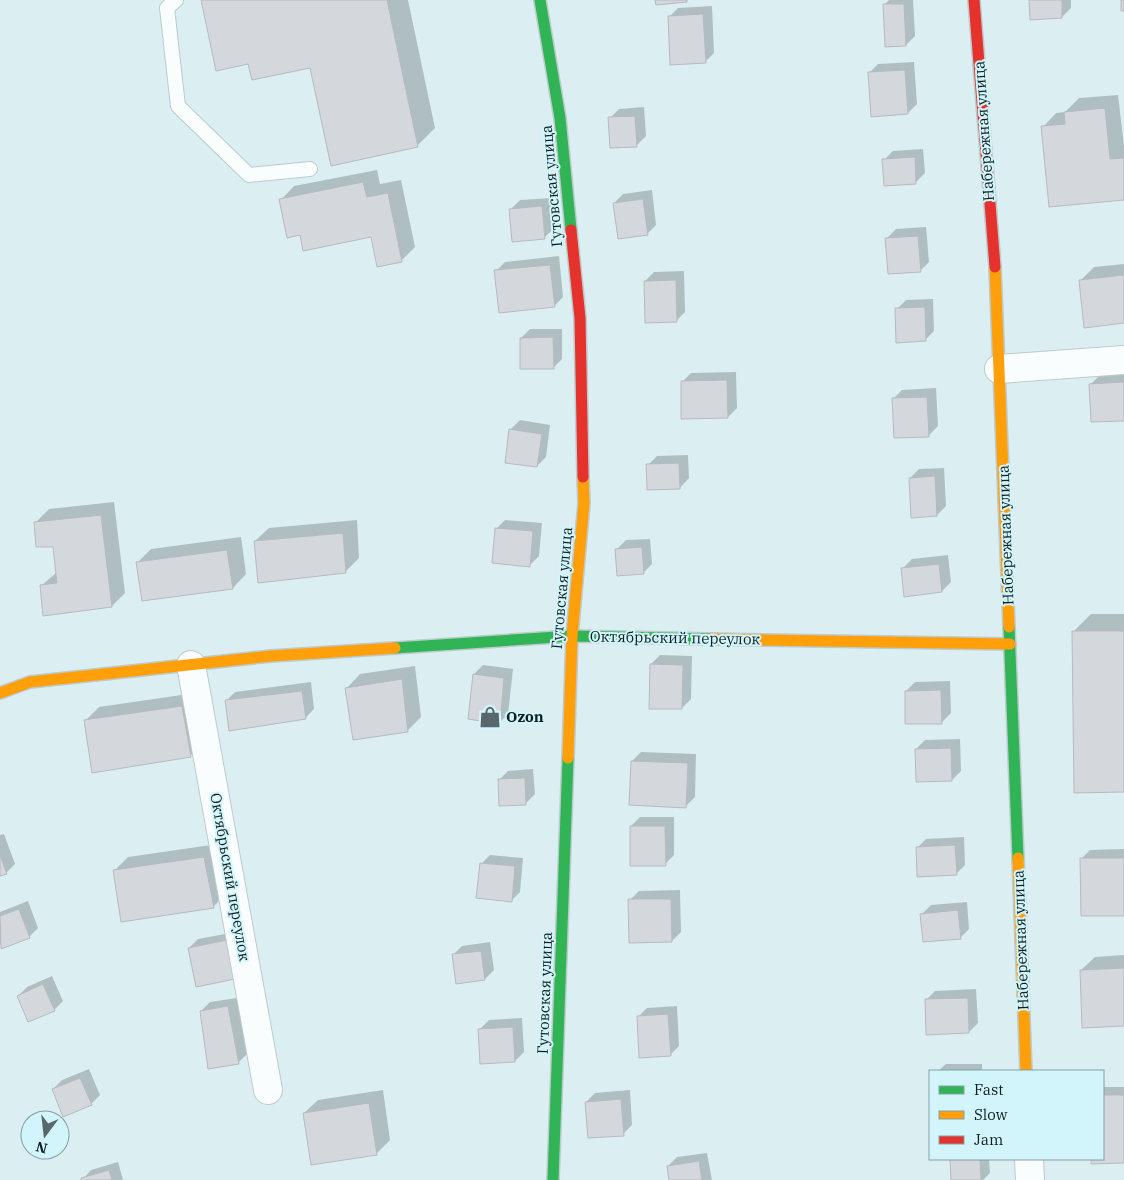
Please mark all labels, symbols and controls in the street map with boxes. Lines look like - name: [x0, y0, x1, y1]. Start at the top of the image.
- street label: Набережная улица: [969, 60, 998, 202]
- street label: Гутовская улица: [537, 124, 566, 248]
- street label: Набережная улица: [994, 465, 1017, 605]
- street label: Гутовская улица: [547, 526, 576, 650]
- street label: Октябрьский переулок: [590, 627, 761, 648]
- shop icon: Ozon: [477, 704, 503, 730]
- place label: Ozon: [506, 707, 544, 726]
- street label: Октябрьский переулок: [206, 791, 255, 963]
- street label: Набережная улица: [1009, 870, 1032, 1010]
- street label: Гутовская улица: [533, 931, 556, 1055]
- legend: [929, 1070, 1104, 1160]
- text: Fast: [974, 1080, 1004, 1099]
- text: Slow: [974, 1105, 1008, 1124]
- north arrow: [20, 1110, 70, 1160]
- text: Jam: [974, 1130, 1003, 1149]
- text: N: [34, 1137, 49, 1158]

